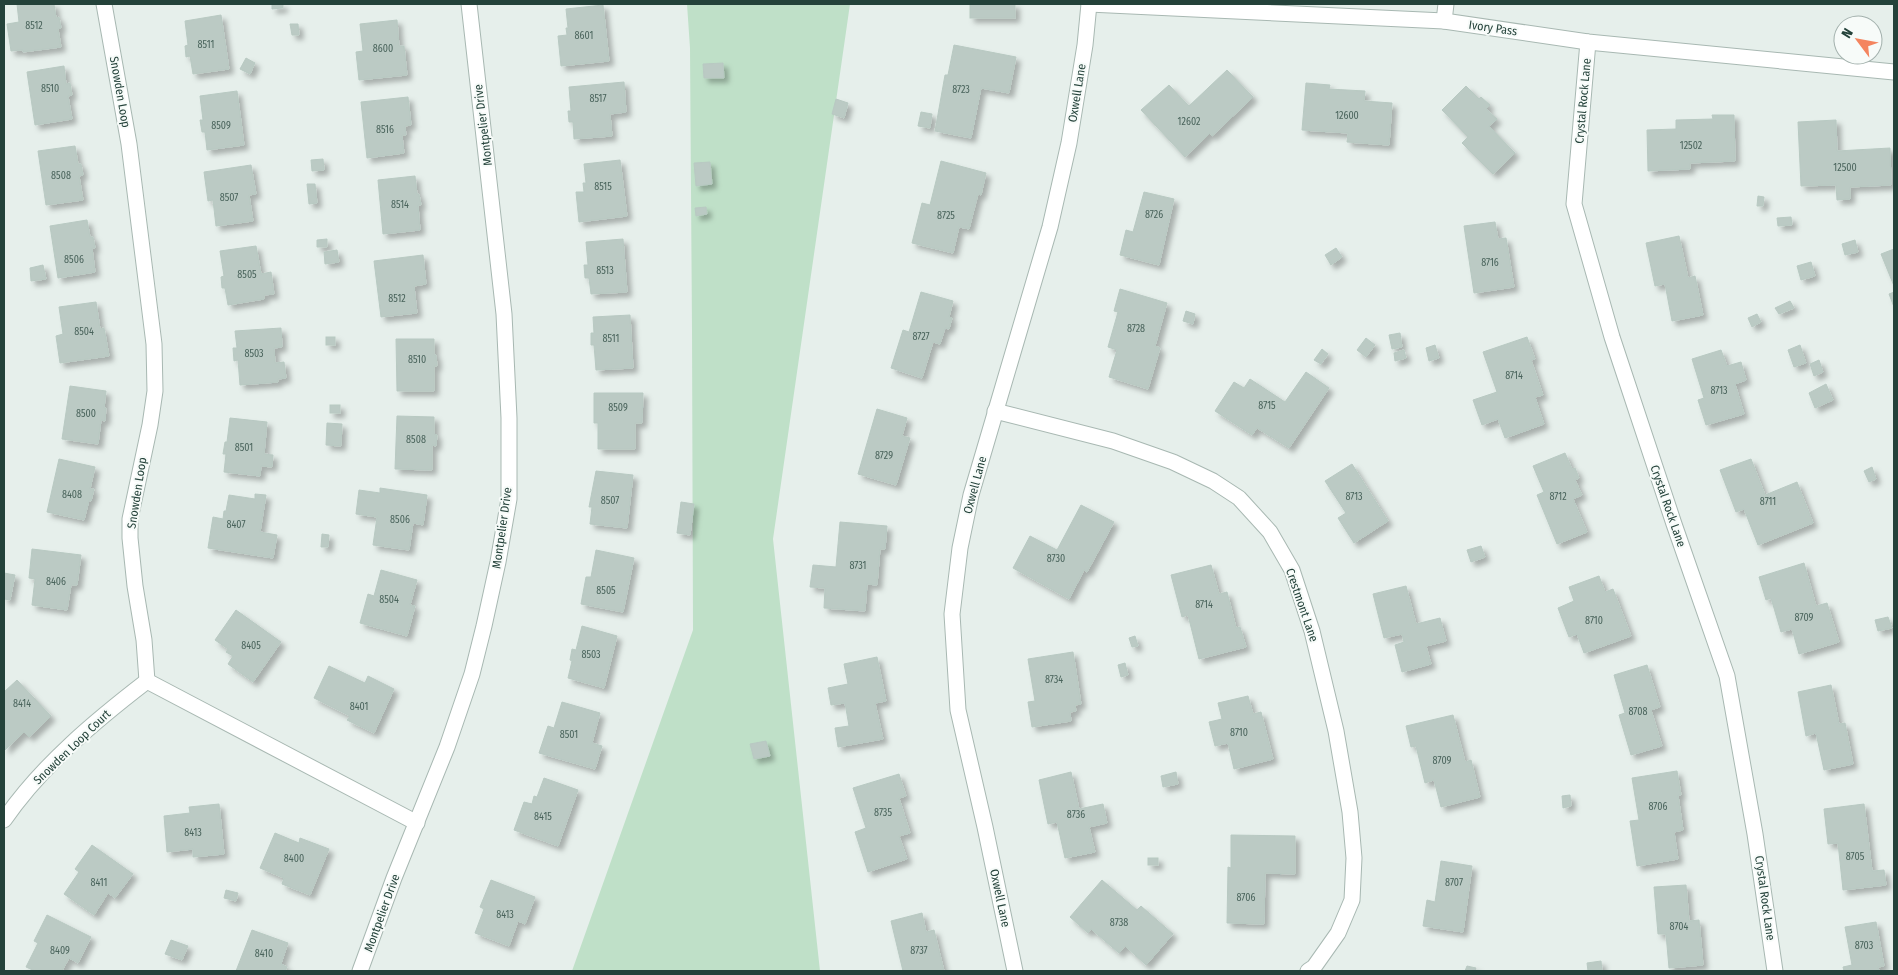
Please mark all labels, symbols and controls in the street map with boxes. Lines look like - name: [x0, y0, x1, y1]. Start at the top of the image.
- north arrow: [1833, 15, 1883, 65]
- street label: Ivory Pass: [1468, 18, 1518, 38]
- house number: 8512: [25, 20, 43, 32]
- text: N: [1838, 25, 1857, 41]
- house number: 8601: [575, 30, 593, 42]
- house number: 8511: [198, 39, 214, 51]
- house number: 8600: [373, 43, 393, 55]
- street label: Snowden Loop: [107, 55, 133, 129]
- street label: Crystal Rock Lane: [1572, 58, 1594, 144]
- street label: Oxwell Lane: [1065, 63, 1089, 123]
- house number: 8510: [41, 83, 59, 95]
- street label: Montpelier Drive: [471, 83, 495, 167]
- house number: 8723: [952, 84, 970, 96]
- house number: 8517: [589, 93, 607, 105]
- house number: 12600: [1335, 110, 1359, 122]
- house number: 12602: [1178, 116, 1201, 128]
- house number: 8509: [211, 120, 231, 132]
- house number: 8516: [376, 124, 394, 136]
- house number: 12502: [1680, 140, 1703, 152]
- house number: 12500: [1833, 162, 1857, 174]
- house number: 8508: [51, 170, 71, 182]
- house number: 8515: [594, 181, 612, 193]
- house number: 8507: [220, 192, 238, 204]
- house number: 8514: [391, 199, 409, 211]
- house number: 8726: [1145, 209, 1163, 221]
- house number: 8725: [937, 210, 955, 222]
- house number: 8506: [64, 254, 84, 266]
- house number: 8716: [1481, 257, 1499, 269]
- house number: 8513: [596, 265, 614, 277]
- house number: 8505: [237, 269, 257, 281]
- house number: 8512: [388, 293, 406, 305]
- house number: 8728: [1127, 323, 1145, 335]
- house number: 8504: [74, 326, 94, 338]
- house number: 8727: [912, 331, 930, 343]
- house number: 8511: [603, 333, 619, 345]
- house number: 8503: [244, 348, 264, 360]
- house number: 8510: [408, 354, 426, 366]
- house number: 8714: [1505, 370, 1523, 382]
- house number: 8713: [1710, 385, 1728, 397]
- house number: 8715: [1258, 400, 1276, 412]
- house number: 8509: [608, 402, 628, 414]
- house number: 8500: [76, 408, 96, 420]
- house number: 8508: [406, 434, 426, 446]
- house number: 8501: [235, 442, 253, 454]
- house number: 8729: [875, 450, 893, 462]
- street label: Oxwell Lane: [961, 455, 989, 515]
- street label: Snowden Loop: [124, 456, 150, 530]
- street label: Crystal Rock Lane: [1647, 463, 1689, 549]
- street label: Montpelier Drive: [489, 486, 515, 570]
- house number: 8408: [62, 489, 82, 501]
- house number: 8713: [1345, 491, 1363, 503]
- house number: 8712: [1549, 491, 1567, 503]
- house number: 8507: [601, 495, 619, 507]
- house number: 8711: [1760, 496, 1776, 508]
- house number: 8506: [390, 514, 410, 526]
- house number: 8407: [227, 519, 245, 531]
- house number: 8730: [1047, 553, 1065, 565]
- house number: 8731: [849, 560, 867, 572]
- street label: Crestmont Lane: [1283, 566, 1321, 644]
- house number: 8406: [46, 576, 66, 588]
- house number: 8505: [596, 585, 616, 597]
- house number: 8504: [379, 594, 399, 606]
- house number: 8714: [1195, 599, 1213, 611]
- house number: 8709: [1795, 612, 1814, 624]
- house number: 8710: [1585, 615, 1603, 627]
- house number: 8405: [241, 640, 261, 652]
- house number: 8503: [581, 649, 601, 661]
- house number: 8734: [1045, 674, 1063, 686]
- house number: 8414: [13, 698, 31, 710]
- house number: 8401: [350, 701, 368, 713]
- house number: 8708: [1628, 706, 1648, 718]
- street label: Snowden Loop Court: [31, 707, 113, 787]
- house number: 8710: [1230, 727, 1248, 739]
- house number: 8501: [560, 729, 578, 741]
- house number: 8709: [1433, 755, 1452, 767]
- house number: 8706: [1649, 801, 1668, 813]
- house number: 8735: [874, 807, 892, 819]
- house number: 8736: [1067, 809, 1085, 821]
- house number: 8415: [534, 811, 552, 823]
- house number: 8413: [184, 827, 202, 839]
- house number: 8705: [1846, 851, 1865, 863]
- house number: 8400: [284, 853, 304, 865]
- street label: Crystal Rock Lane: [1752, 855, 1778, 941]
- street label: Oxwell Lane: [987, 868, 1013, 928]
- street label: Montpelier Drive: [361, 872, 403, 954]
- house number: 8411: [91, 877, 107, 889]
- house number: 8707: [1445, 877, 1463, 889]
- house number: 8706: [1237, 892, 1256, 904]
- house number: 8413: [496, 909, 514, 921]
- house number: 8738: [1110, 917, 1128, 929]
- house number: 8704: [1670, 921, 1689, 933]
- house number: 8703: [1855, 940, 1874, 952]
- house number: 8409: [50, 945, 70, 957]
- house number: 8737: [910, 945, 928, 957]
- house number: 8410: [255, 948, 273, 960]

